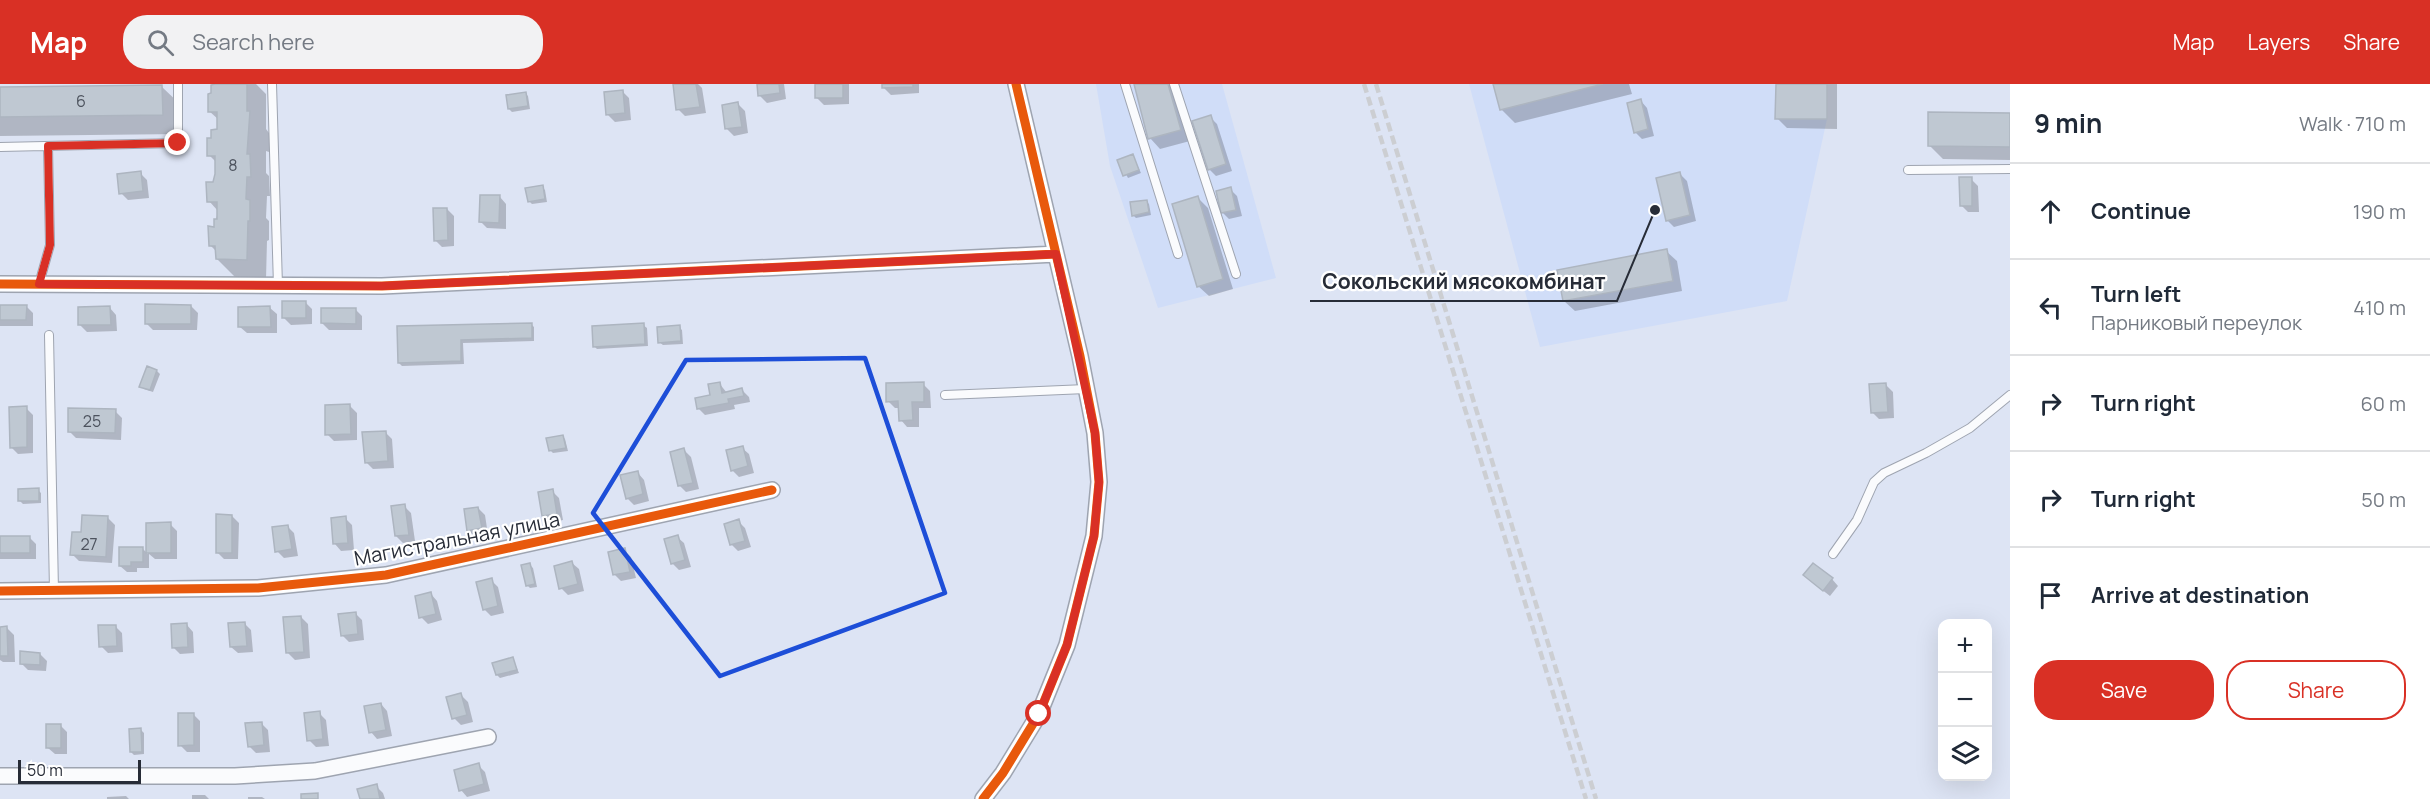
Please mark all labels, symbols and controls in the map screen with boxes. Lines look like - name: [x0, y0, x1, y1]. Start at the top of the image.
- search box: [123, 15, 543, 69]
- text: Map: [30, 23, 87, 61]
- icon: search: [144, 26, 177, 59]
- text: Search here: [192, 27, 315, 57]
- text: Map: [2173, 28, 2214, 56]
- text: Layers: [2247, 28, 2310, 56]
- text: Share: [2343, 28, 2400, 56]
- house number: 6: [76, 90, 86, 112]
- text: 9 min: [2034, 105, 2102, 141]
- text: Walk · 710 m: [2299, 110, 2406, 137]
- route end: [164, 129, 190, 155]
- house number: 8: [228, 154, 238, 176]
- icon: ahead: [2034, 195, 2067, 228]
- text: Continue: [2091, 196, 2191, 226]
- text: 190 m: [2353, 198, 2406, 225]
- callout: Сокольский мясокомбинат: [1310, 262, 1617, 301]
- text: Сокольский мясокомбинат: [1322, 267, 1606, 295]
- text: Turn left: [2091, 279, 2181, 309]
- icon: left: [2034, 291, 2067, 324]
- text: 410 m: [2353, 294, 2406, 321]
- text: Парниковый переулок: [2091, 309, 2302, 336]
- icon: right: [2034, 387, 2067, 420]
- text: Turn right: [2091, 388, 2196, 418]
- text: 60 m: [2360, 390, 2406, 417]
- house number: 25: [83, 410, 101, 432]
- icon: right: [2034, 483, 2067, 516]
- text: Turn right: [2091, 484, 2196, 514]
- text: 50 m: [2361, 486, 2406, 513]
- street label: Магистральная улица: [352, 505, 562, 572]
- house number: 27: [80, 533, 98, 555]
- icon: arrive: [2034, 579, 2067, 612]
- text: Arrive at destination: [2091, 580, 2309, 610]
- map controls: [1938, 619, 1992, 781]
- button: +: [1938, 619, 1992, 673]
- button: Save: [2034, 660, 2214, 720]
- button: Share: [2226, 660, 2406, 720]
- button: −: [1938, 673, 1992, 727]
- route start: [1025, 700, 1051, 726]
- button: layers: [1938, 727, 1992, 781]
- scale bar: [18, 757, 141, 784]
- text: 50 m: [27, 759, 63, 781]

